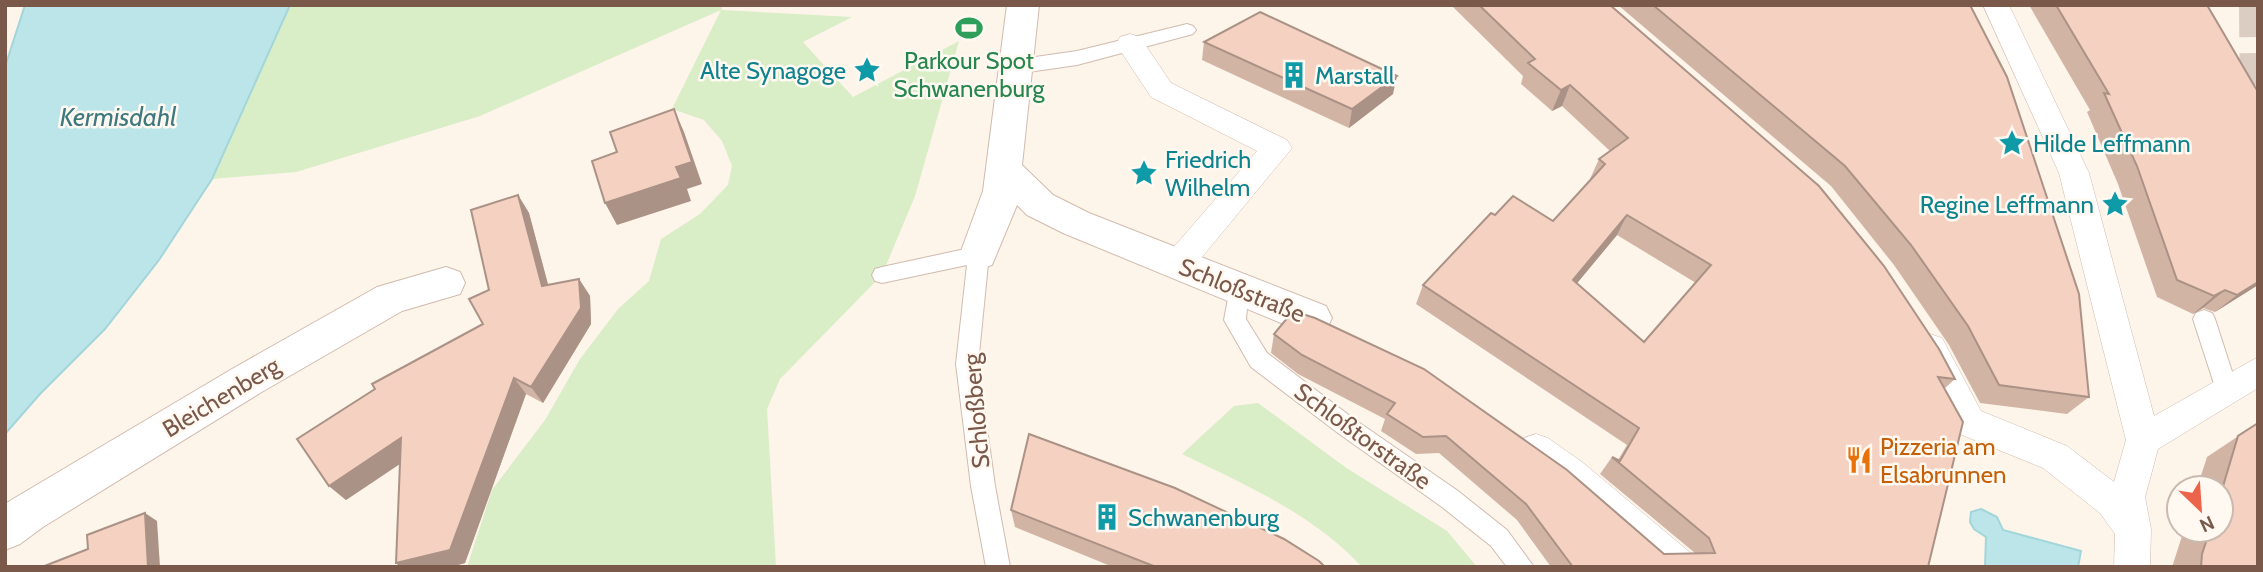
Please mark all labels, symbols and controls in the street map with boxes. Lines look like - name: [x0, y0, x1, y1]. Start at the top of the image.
- sports icon: Parkour Spot Schwanenburg: [954, 13, 984, 43]
- place label: Parkour Spot Schwanenburg: [894, 46, 1046, 103]
- place icon: Alte Synagoge: [852, 55, 882, 85]
- place label: Alte Synagoge: [700, 56, 846, 85]
- building icon: Marstall: [1279, 60, 1309, 90]
- place label: Marstall: [1315, 61, 1395, 90]
- water label: Kermisdahl: [60, 101, 176, 133]
- place icon: Hilde Leffmann: [1997, 128, 2027, 158]
- place label: Hilde Leffmann: [2033, 129, 2191, 158]
- place label: Friedrich Wilhelm: [1165, 145, 1251, 202]
- place icon: Friedrich Wilhelm: [1129, 158, 1159, 188]
- place icon: Regine Leffmann: [2100, 189, 2130, 219]
- place label: Regine Leffmann: [1920, 190, 2094, 219]
- street label: Schloßstraße: [1175, 252, 1309, 328]
- street label: Bleichenberg: [157, 350, 286, 443]
- street label: Schloßberg: [956, 351, 995, 470]
- street label: Schloßtorstraße: [1289, 377, 1437, 495]
- place label: Pizzeria am Elsabrunnen: [1880, 432, 2006, 489]
- restaurant icon: Pizzeria am Elsabrunnen: [1844, 445, 1874, 475]
- north arrow: [2165, 474, 2235, 544]
- building icon: Schwanenburg: [1092, 502, 1122, 532]
- place label: Schwanenburg: [1128, 503, 1280, 532]
- text: N: [2196, 511, 2218, 537]

